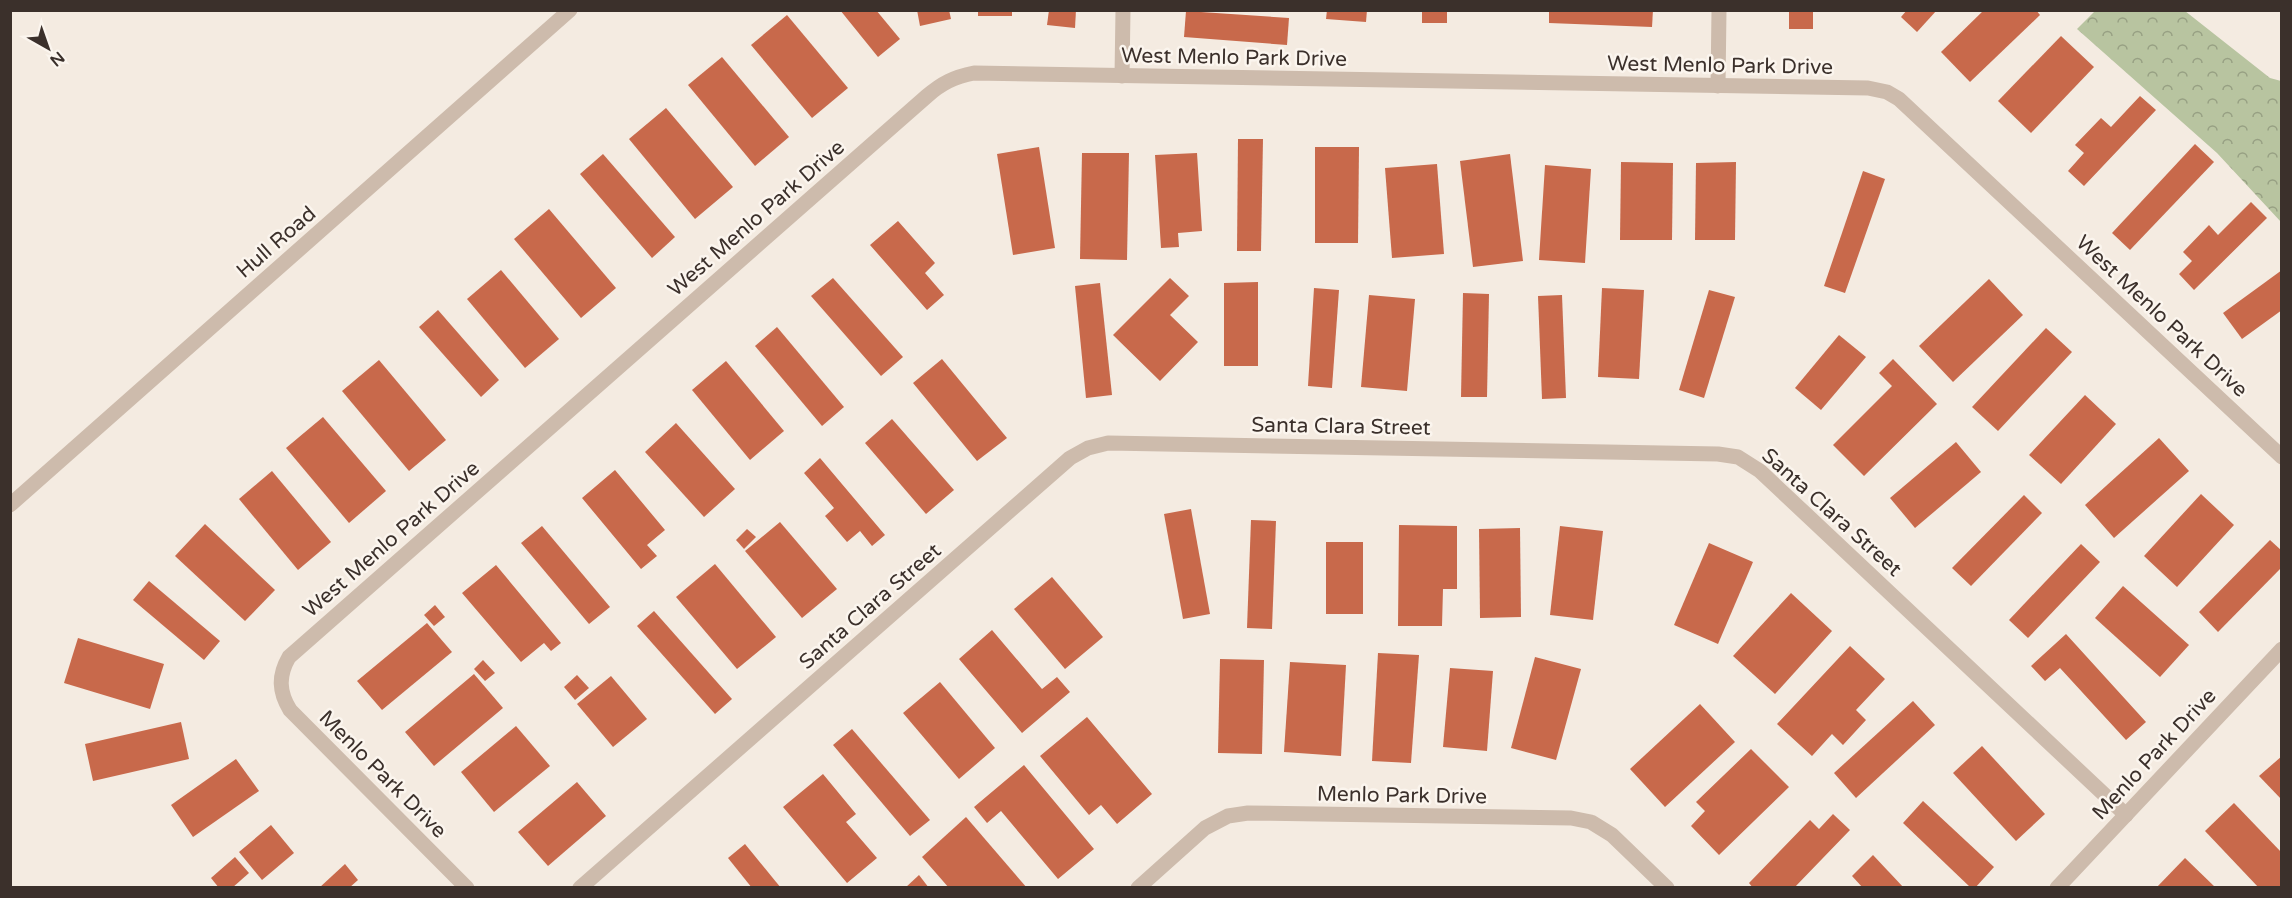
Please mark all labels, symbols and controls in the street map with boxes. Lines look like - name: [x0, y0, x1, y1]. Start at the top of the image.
- north arrow: [18, 18, 78, 78]
- street label: West Menlo Park Drive: [1121, 43, 1347, 72]
- text: N: [46, 47, 68, 71]
- street label: West Menlo Park Drive: [1607, 51, 1833, 80]
- street label: West Menlo Park Drive: [663, 135, 850, 302]
- street label: Hull Road: [232, 201, 321, 284]
- street label: West Menlo Park Drive: [2071, 230, 2253, 403]
- street label: Santa Clara Street: [1251, 412, 1431, 441]
- street label: Santa Clara Street: [1757, 443, 1907, 582]
- street label: West Menlo Park Drive: [298, 456, 485, 623]
- street label: Santa Clara Street: [794, 538, 946, 675]
- street label: Menlo Park Drive: [2087, 684, 2222, 825]
- street label: Menlo Park Drive: [314, 705, 452, 843]
- street label: Menlo Park Drive: [1317, 782, 1487, 809]

